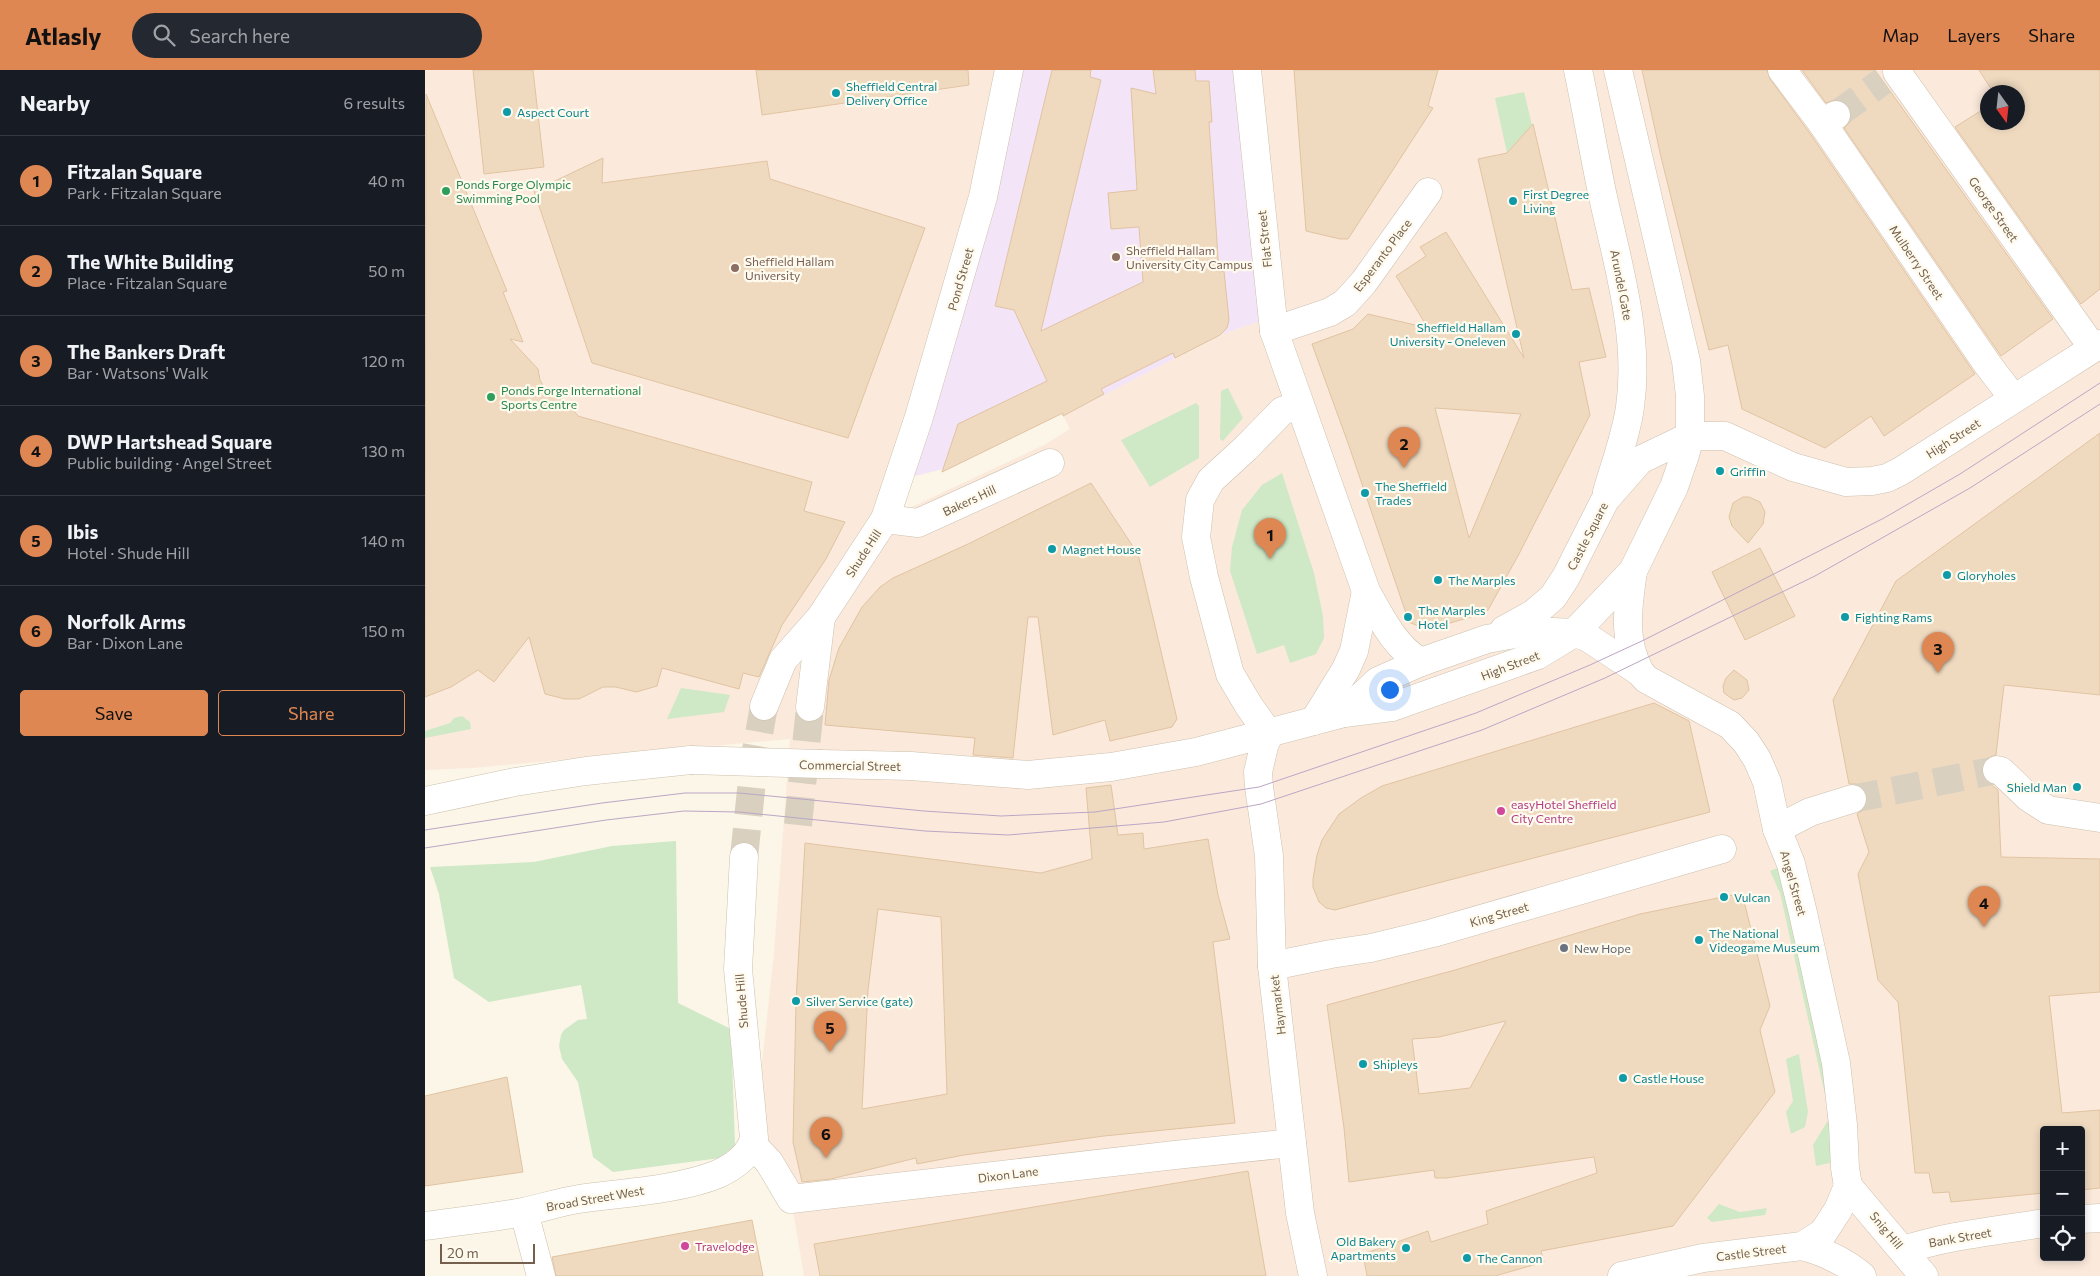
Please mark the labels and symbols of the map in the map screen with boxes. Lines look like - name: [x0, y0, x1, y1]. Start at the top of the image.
- place label: Sheffield Central Delivery Office: [846, 79, 937, 107]
- north arrow: [1980, 85, 2025, 130]
- marker: Sheffield Central Delivery Office: [830, 87, 842, 99]
- place label: Aspect Court: [517, 105, 589, 119]
- marker: Aspect Court: [501, 106, 513, 118]
- street label: George Street: [1966, 174, 2022, 244]
- place label: Ponds Forge Olympic Swimming Pool: [456, 177, 571, 205]
- marker: Ponds Forge Olympic Swimming Pool: [440, 185, 452, 197]
- place label: First Degree Living: [1523, 187, 1589, 215]
- marker: First Degree Living: [1507, 195, 1519, 207]
- street label: Flat Street: [1254, 210, 1274, 268]
- street label: Esperanto Place: [1350, 216, 1414, 294]
- street label: Mulberry Street: [1887, 222, 1947, 302]
- place label: Sheffield Hallam University City Campus: [1126, 243, 1253, 271]
- street label: Pond Street: [944, 246, 976, 312]
- street label: Arundel Gate: [1608, 249, 1636, 321]
- marker: Sheffield Hallam University City Campus: [1110, 251, 1122, 263]
- place label: Sheffield Hallam University: [745, 254, 834, 282]
- marker: Sheffield Hallam University: [729, 262, 741, 274]
- place label: Sheffield Hallam University - Oneleven: [1390, 320, 1506, 348]
- marker: Sheffield Hallam University - Oneleven: [1510, 328, 1522, 340]
- place label: Ponds Forge International Sports Centre: [501, 383, 641, 411]
- marker: Ponds Forge International Sports Centre: [485, 391, 497, 403]
- street label: High Street: [1923, 415, 1983, 461]
- pin: 2: [1388, 427, 1420, 468]
- place label: Griffin: [1730, 464, 1766, 478]
- marker: Griffin: [1714, 465, 1726, 477]
- place label: The Sheffield Trades: [1375, 479, 1447, 507]
- street label: Bakers Hill: [940, 482, 998, 518]
- marker: The Sheffield Trades: [1359, 487, 1371, 499]
- street label: Castle Square: [1564, 500, 1610, 572]
- pin: 1: [1254, 518, 1286, 559]
- street label: Shude Hill: [842, 526, 884, 580]
- place label: Magnet House: [1062, 542, 1141, 556]
- marker: Magnet House: [1046, 543, 1058, 555]
- place label: Gloryholes: [1957, 568, 2016, 582]
- marker: Gloryholes: [1941, 569, 1953, 581]
- place label: The Marples: [1448, 573, 1516, 587]
- marker: The Marples: [1432, 574, 1444, 586]
- place label: The Marples Hotel: [1418, 603, 1486, 631]
- place label: Fighting Rams: [1855, 610, 1932, 624]
- marker: The Marples Hotel: [1402, 611, 1414, 623]
- marker: Fighting Rams: [1839, 611, 1851, 623]
- pin: 3: [1922, 632, 1954, 673]
- street label: High Street: [1479, 647, 1541, 683]
- your location: [1377, 677, 1403, 703]
- street label: Commercial Street: [799, 757, 901, 773]
- place label: Shield Man: [2007, 780, 2067, 794]
- marker: Shield Man: [2071, 781, 2083, 793]
- place label: easyHotel Sheffield City Centre: [1511, 797, 1617, 825]
- marker: easyHotel Sheffield City Centre: [1495, 805, 1507, 817]
- street label: Angel Street: [1778, 849, 1810, 917]
- pin: 4: [1968, 886, 2000, 927]
- place label: Vulcan: [1734, 890, 1770, 904]
- marker: Vulcan: [1718, 891, 1730, 903]
- street label: King Street: [1468, 899, 1530, 929]
- place label: The National Videogame Museum: [1709, 926, 1820, 954]
- marker: The National Videogame Museum: [1693, 934, 1705, 946]
- place label: New Hope: [1574, 941, 1631, 955]
- marker: New Hope: [1558, 942, 1570, 954]
- street label: Shude Hill: [732, 973, 750, 1029]
- street label: Haymarket: [1266, 974, 1288, 1036]
- place label: Silver Service (gate): [806, 994, 913, 1008]
- marker: Silver Service (gate): [790, 995, 802, 1007]
- pin: 5: [814, 1011, 846, 1052]
- place label: Shipleys: [1373, 1057, 1418, 1071]
- marker: Shipleys: [1357, 1058, 1369, 1070]
- place label: Castle House: [1633, 1071, 1704, 1085]
- marker: Castle House: [1617, 1072, 1629, 1084]
- pin: 6: [810, 1117, 842, 1158]
- street label: Dixon Lane: [977, 1163, 1039, 1185]
- street label: Broad Street West: [545, 1182, 645, 1214]
- street label: Snig Hill: [1868, 1209, 1906, 1251]
- street label: Bank Street: [1927, 1225, 1993, 1249]
- place label: Old Bakery Apartments: [1331, 1234, 1396, 1262]
- place label: Travelodge: [695, 1239, 755, 1253]
- marker: Travelodge: [679, 1240, 691, 1252]
- scale bar: [440, 1241, 535, 1264]
- street label: Castle Street: [1715, 1241, 1787, 1263]
- marker: Old Bakery Apartments: [1400, 1242, 1412, 1254]
- place label: The Cannon: [1477, 1251, 1543, 1265]
- marker: The Cannon: [1461, 1252, 1473, 1264]

